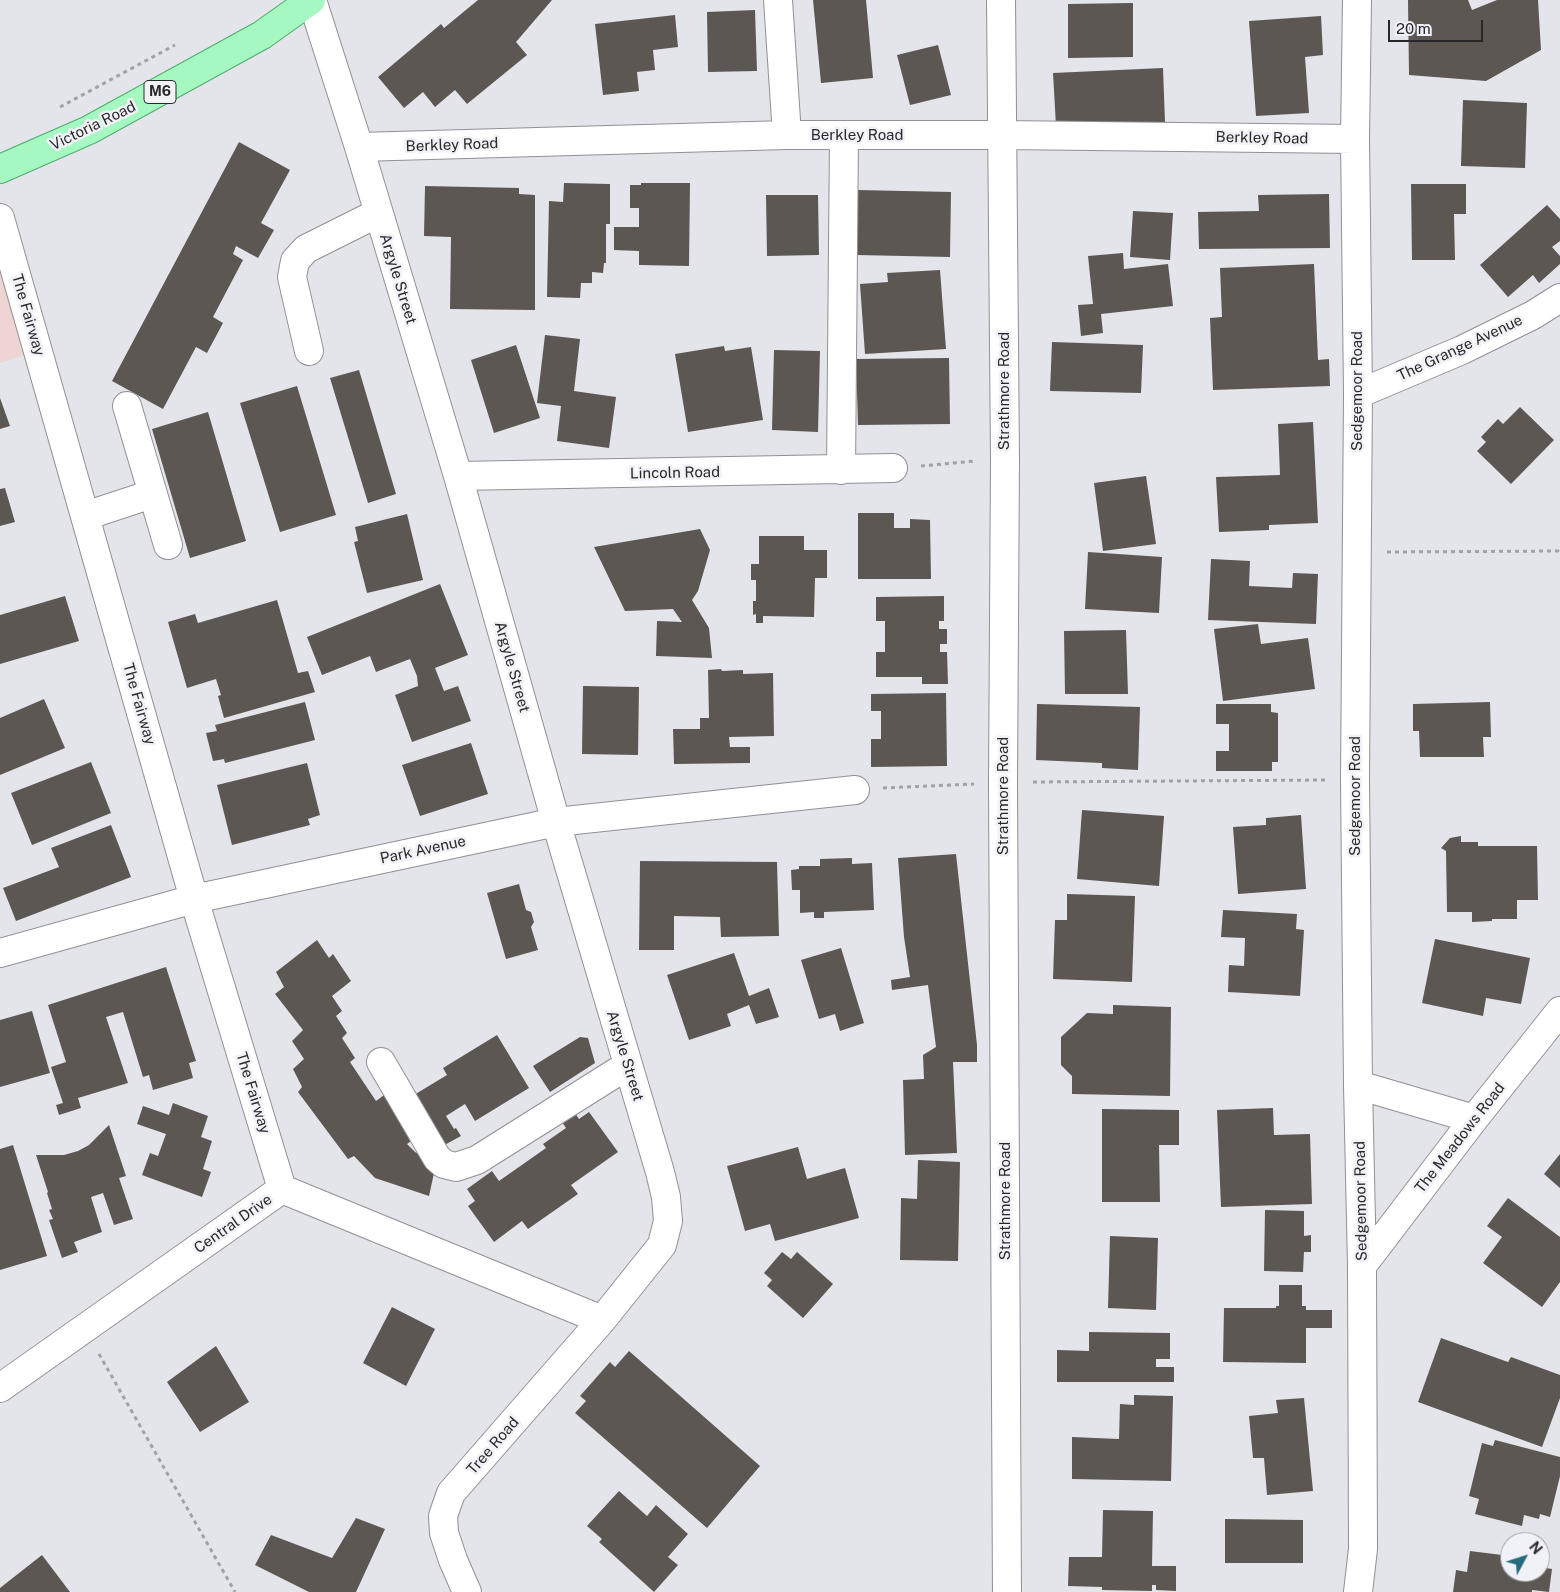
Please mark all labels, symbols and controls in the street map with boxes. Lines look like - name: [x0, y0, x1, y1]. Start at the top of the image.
- scale bar: [1390, 10, 1485, 42]
- text: 20 m: [1396, 20, 1431, 37]
- road number: M6: [144, 80, 176, 104]
- street label: Victoria Road: [47, 98, 139, 154]
- street label: Berkley Road: [811, 126, 903, 144]
- street label: Berkley Road: [1216, 128, 1308, 148]
- street label: Berkley Road: [405, 134, 499, 156]
- street label: Argyle Street: [376, 232, 420, 326]
- street label: The Fairway: [8, 272, 48, 358]
- street label: The Grange Avenue: [1395, 311, 1525, 385]
- street label: Sedgemoor Road: [1348, 331, 1366, 451]
- street label: Strathmore Road: [995, 332, 1013, 450]
- street label: Lincoln Road: [630, 463, 720, 483]
- street label: Argyle Street: [490, 619, 534, 715]
- street label: The Fairway: [119, 661, 159, 747]
- street label: Sedgemoor Road: [1346, 736, 1364, 856]
- street label: Strathmore Road: [994, 737, 1012, 855]
- street label: Park Avenue: [379, 832, 467, 868]
- street label: Argyle Street: [603, 1009, 647, 1103]
- street label: The Fairway: [232, 1050, 274, 1136]
- street label: The Meadows Road: [1411, 1079, 1509, 1197]
- street label: Sedgemoor Road: [1351, 1141, 1371, 1261]
- street label: Strathmore Road: [996, 1142, 1014, 1260]
- street label: Central Drive: [191, 1191, 275, 1257]
- street label: Tree Road: [463, 1414, 523, 1478]
- north arrow: [1500, 1532, 1550, 1582]
- text: N: [1526, 1539, 1545, 1557]

